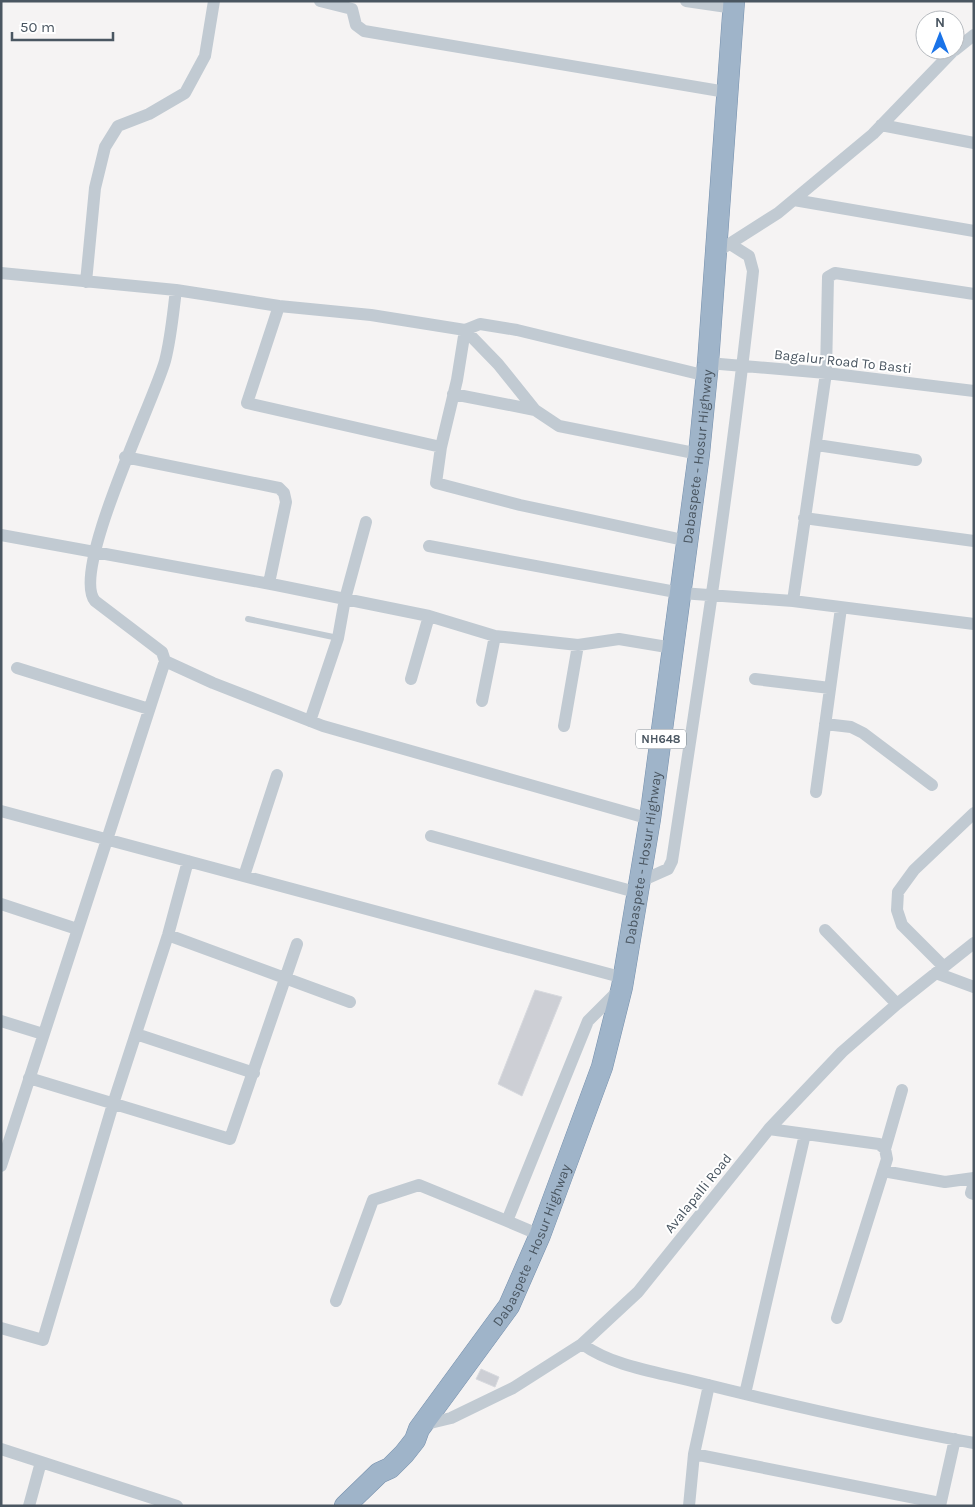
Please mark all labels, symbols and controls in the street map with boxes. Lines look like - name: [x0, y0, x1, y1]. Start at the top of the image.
- scale bar: [12, 10, 114, 42]
- north arrow: [915, 10, 965, 60]
- text: N: [935, 14, 945, 31]
- text: 50 m: [20, 18, 55, 36]
- street label: Bagalur Road To Basti: [773, 346, 913, 377]
- street label: Dabaspete - Hosur Highway: [679, 368, 716, 545]
- road number: NH648: [636, 730, 686, 749]
- street label: Dabaspete - Hosur Highway: [621, 770, 665, 946]
- street label: Avalapalli Road: [661, 1150, 736, 1237]
- street label: Dabaspete - Hosur Highway: [489, 1161, 575, 1330]

